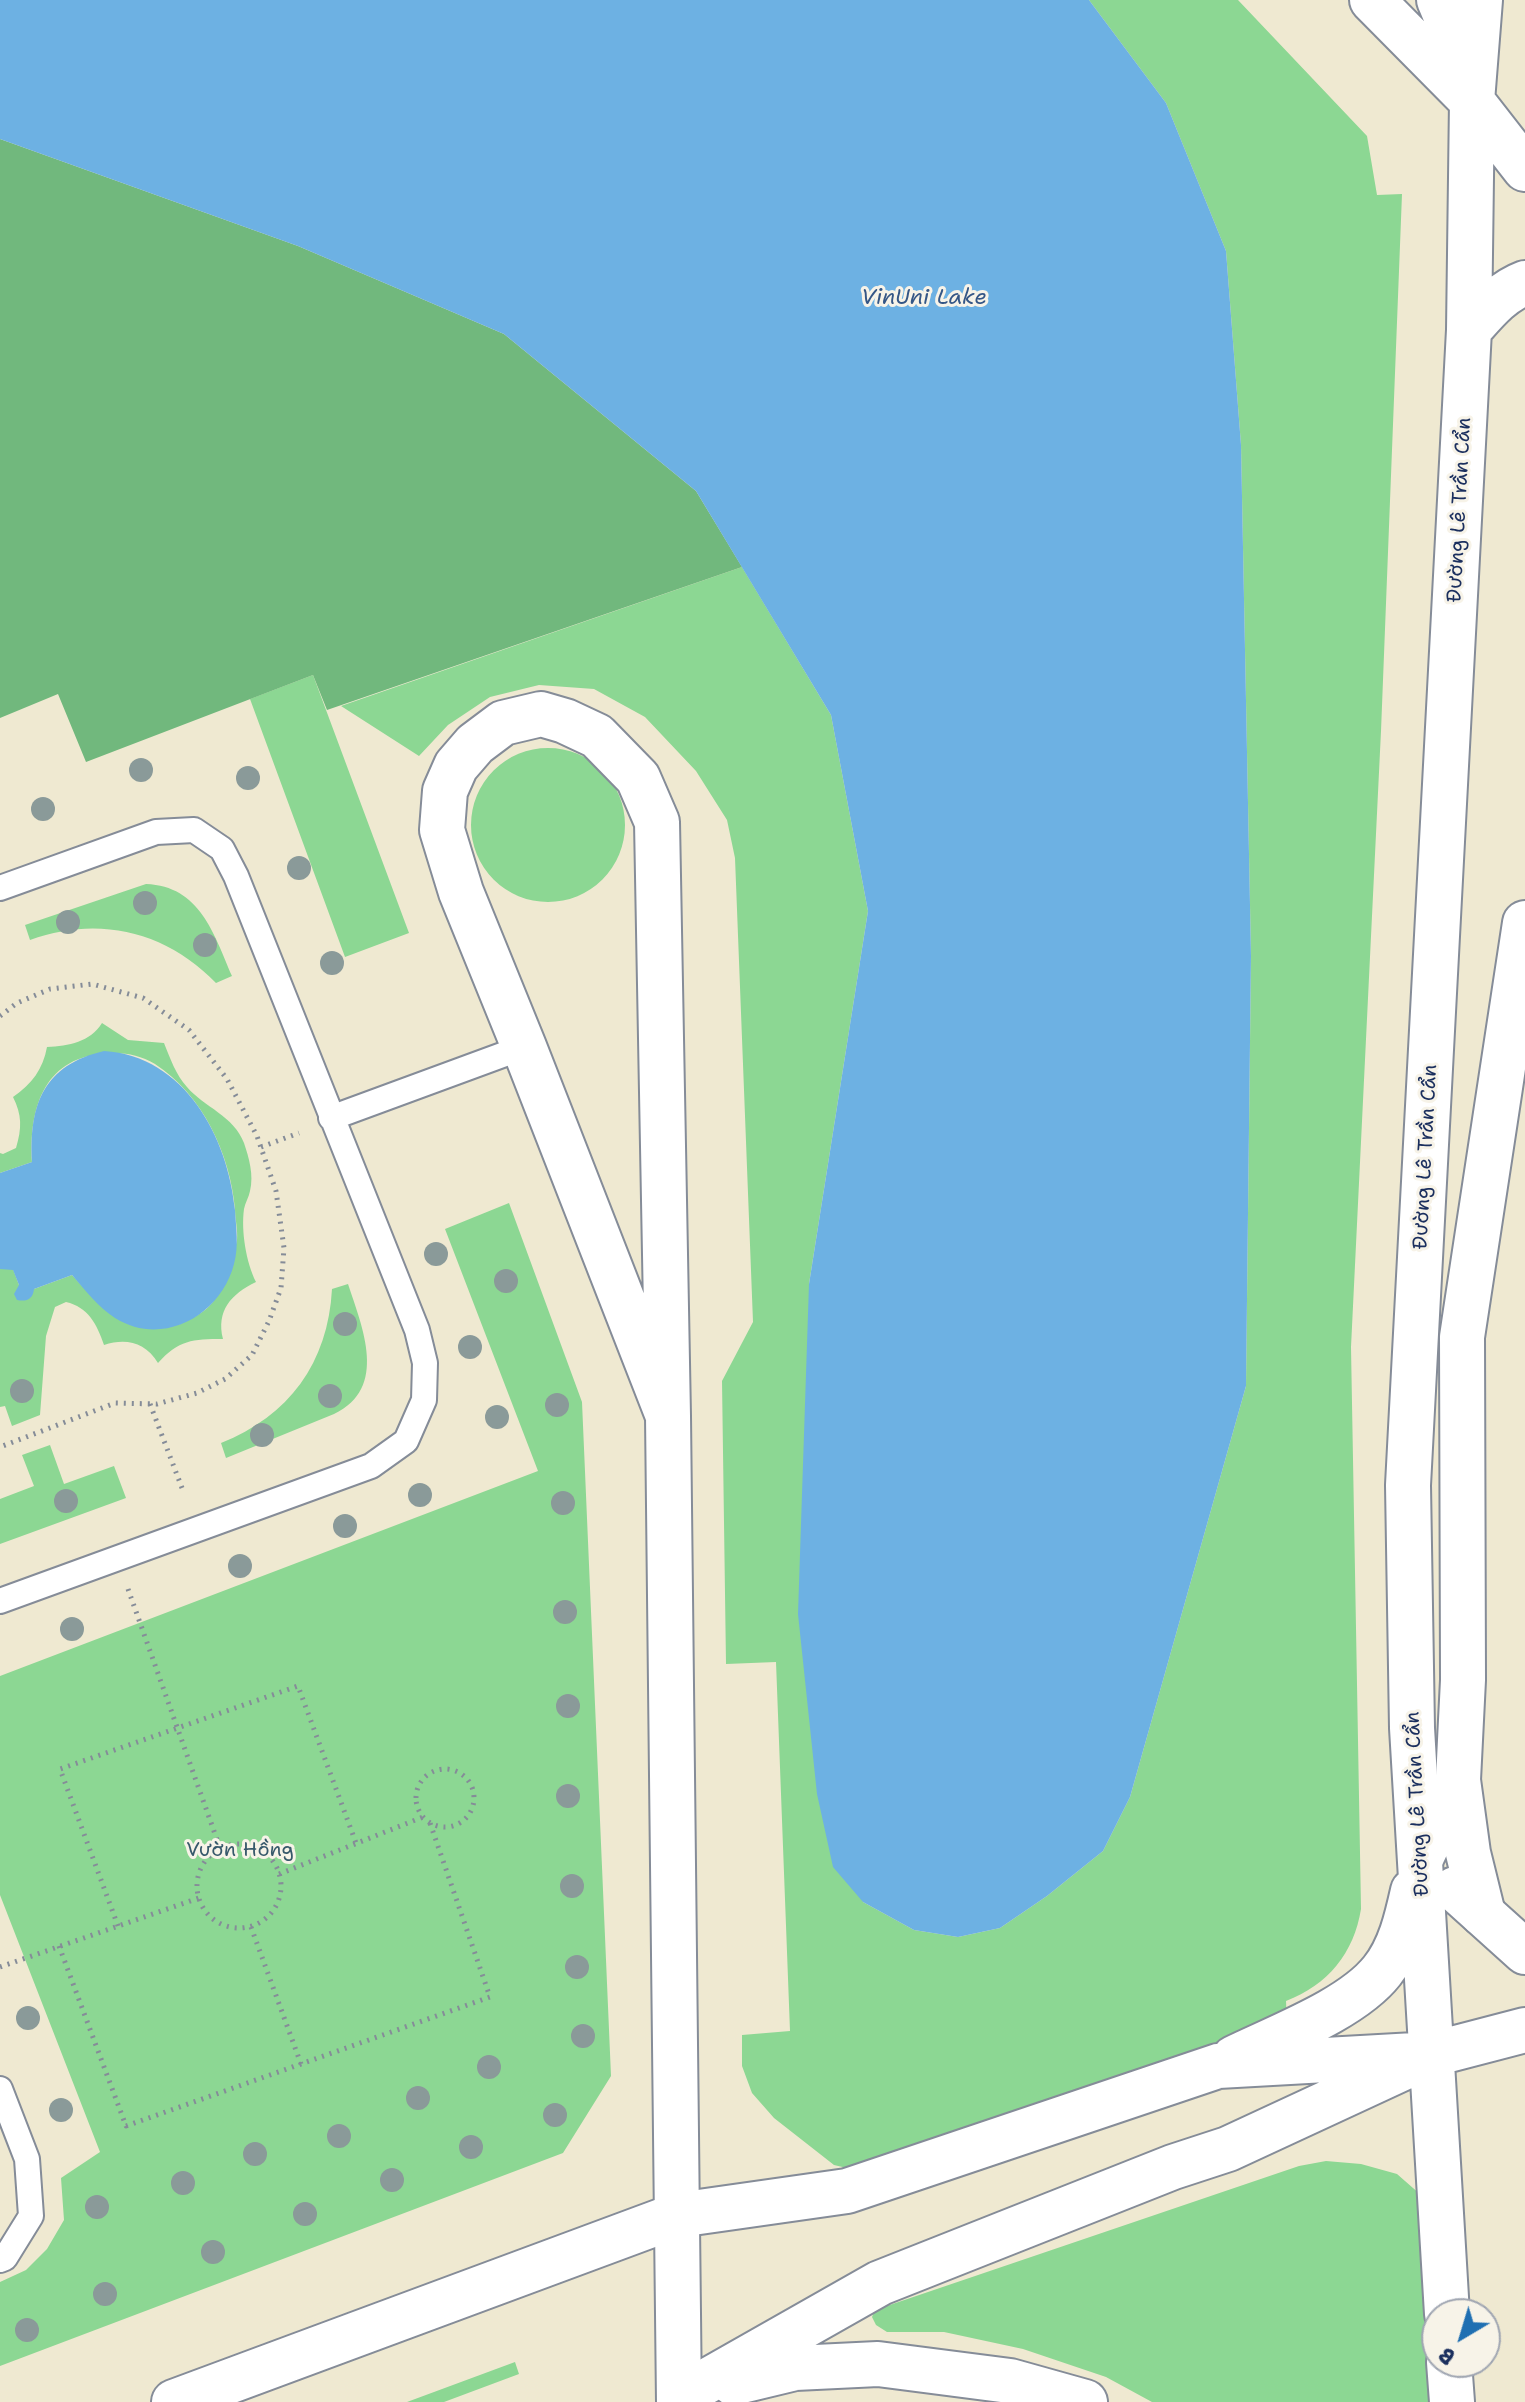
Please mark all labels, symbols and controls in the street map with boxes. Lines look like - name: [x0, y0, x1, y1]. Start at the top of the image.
- water label: VinUni Lake: [861, 285, 987, 311]
- street label: Đường Lê Trần Cẩn: [1443, 417, 1477, 603]
- street label: Đường Lê Trần Cẩn: [1409, 1064, 1443, 1250]
- street label: Đường Lê Trần Cẩn: [1401, 1711, 1435, 1897]
- park label: Vườn Hồng: [186, 1839, 294, 1863]
- north arrow: [1421, 2298, 1501, 2378]
- text: B: [1433, 2340, 1461, 2371]

